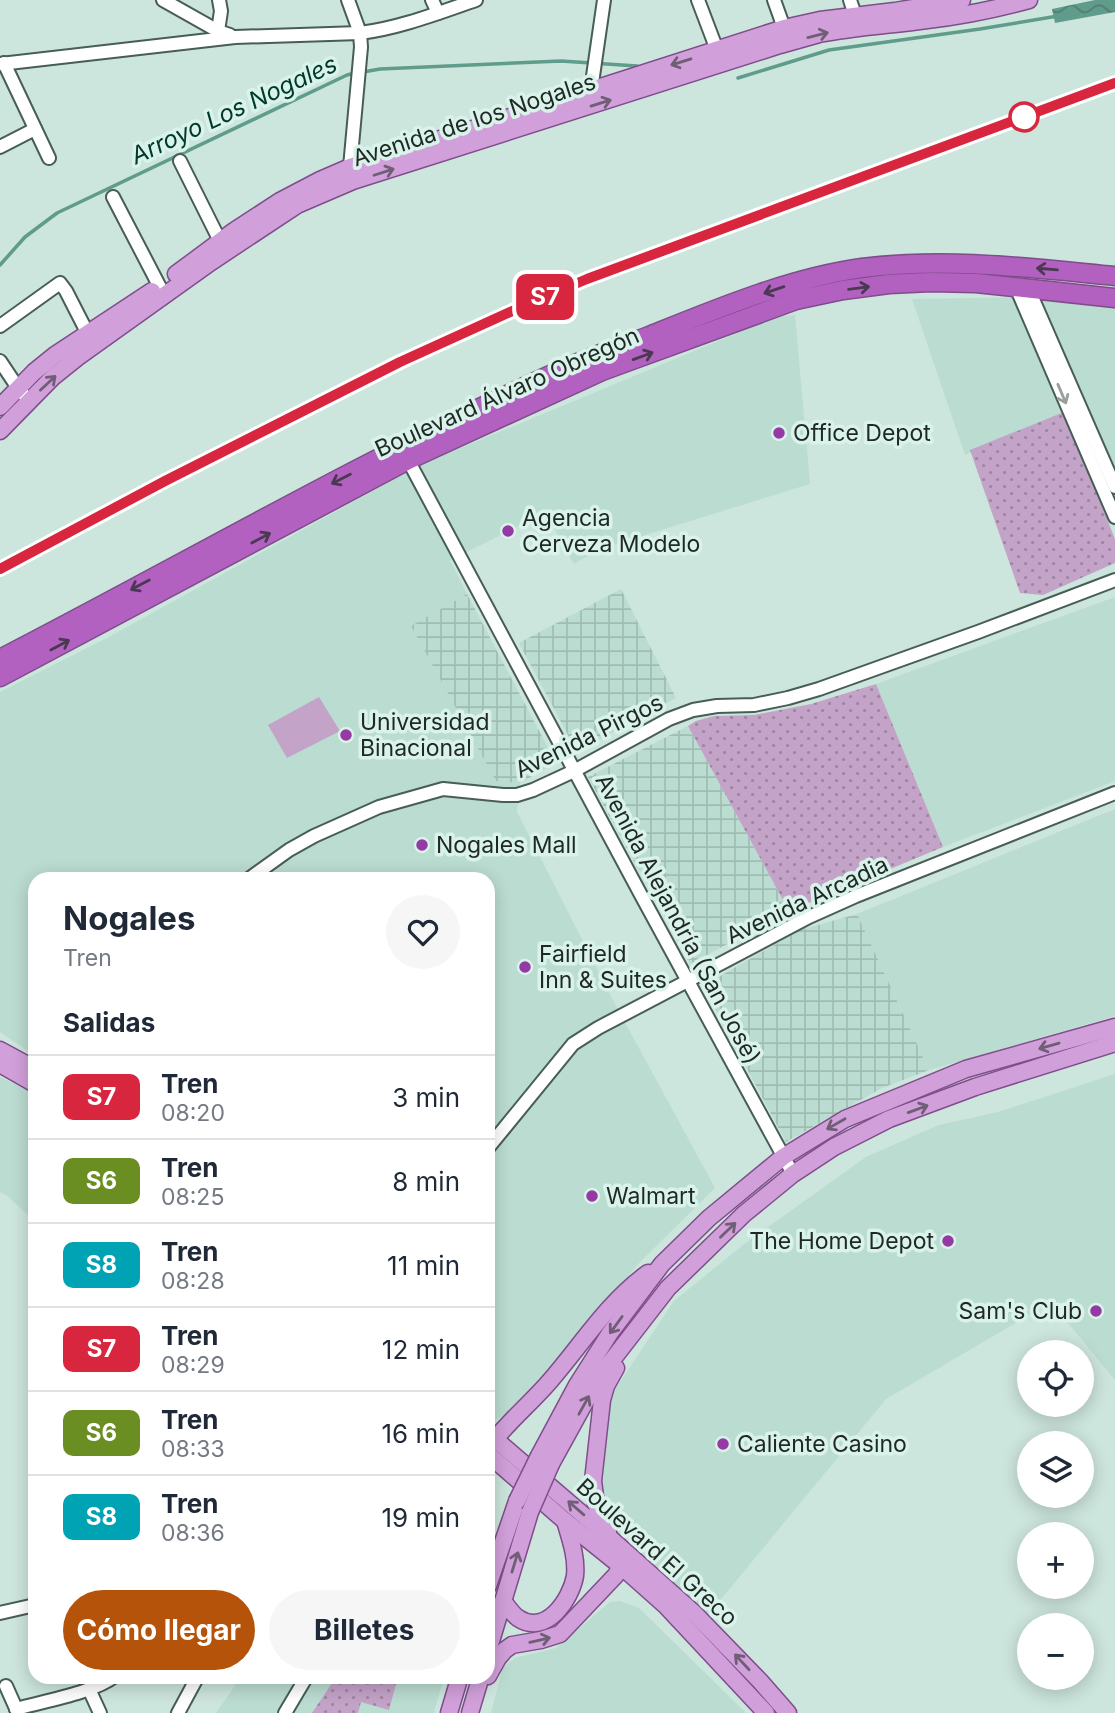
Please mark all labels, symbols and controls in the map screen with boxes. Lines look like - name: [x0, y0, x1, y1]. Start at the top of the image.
- one-way arrow: [806, 28, 829, 41]
- water label: Arroyo Los Nogales: [125, 49, 342, 171]
- one-way arrow: [670, 56, 692, 69]
- street label: Avenida de los Nogales: [349, 67, 599, 173]
- one-way arrow: [589, 95, 611, 108]
- unlabelled marker: [1009, 102, 1039, 132]
- one-way arrow: [372, 164, 394, 177]
- one-way arrow: [1036, 263, 1059, 276]
- line badge: S7: [514, 274, 576, 320]
- one-way arrow: [847, 281, 870, 294]
- text: S7: [530, 282, 560, 311]
- one-way arrow: [763, 285, 785, 297]
- street label: Boulevard Álvaro Obregón: [371, 321, 643, 463]
- one-way arrow: [631, 349, 653, 361]
- one-way arrow: [39, 374, 56, 391]
- one-way arrow: [1056, 383, 1069, 405]
- place label: Office Depot: [793, 419, 931, 447]
- marker: Office Depot: [771, 425, 787, 441]
- one-way arrow: [332, 472, 352, 486]
- place label: Agencia Cerveza Modelo: [522, 504, 700, 558]
- marker: Agencia Cerveza Modelo: [500, 523, 516, 539]
- one-way arrow: [250, 531, 271, 545]
- one-way arrow: [130, 578, 151, 592]
- one-way arrow: [49, 638, 70, 652]
- street label: Avenida Pirgos: [510, 688, 668, 784]
- place label: Universidad Binacional: [360, 708, 490, 762]
- marker: Universidad Binacional: [338, 727, 354, 743]
- street label: Avenida Alejandría (San José): [589, 769, 767, 1069]
- place label: Nogales Mall: [436, 831, 577, 859]
- marker: Nogales Mall: [414, 837, 430, 853]
- street label: Avenida Arcadia: [721, 850, 893, 950]
- button: heart: [386, 895, 460, 969]
- text: Nogales: [63, 898, 195, 938]
- place label: Fairfield Inn & Suites: [539, 940, 667, 994]
- text: Tren: [63, 944, 112, 972]
- marker: Fairfield Inn & Suites: [517, 959, 533, 975]
- text: Salidas: [63, 1007, 155, 1038]
- one-way arrow: [1039, 1040, 1061, 1053]
- text: Tren: [161, 1068, 219, 1099]
- text: S7: [87, 1082, 116, 1111]
- text: 3 min: [392, 1082, 460, 1113]
- text: 08:20: [161, 1099, 225, 1127]
- one-way arrow: [906, 1101, 928, 1114]
- one-way arrow: [827, 1117, 847, 1131]
- text: Tren: [161, 1152, 219, 1183]
- text: S6: [86, 1166, 117, 1195]
- text: 8 min: [392, 1166, 460, 1197]
- place label: Walmart: [606, 1182, 696, 1210]
- text: 08:25: [161, 1183, 224, 1211]
- marker: Walmart: [584, 1188, 600, 1204]
- one-way arrow: [719, 1221, 736, 1238]
- place label: The Home Depot: [749, 1227, 934, 1255]
- marker: The Home Depot: [940, 1233, 956, 1249]
- text: Tren: [161, 1236, 219, 1267]
- text: S8: [86, 1250, 117, 1279]
- text: 11 min: [387, 1250, 460, 1281]
- text: 08:28: [161, 1267, 225, 1295]
- place label: Sam's Club: [959, 1297, 1082, 1325]
- marker: Sam's Club: [1088, 1303, 1104, 1319]
- one-way arrow: [609, 1316, 624, 1334]
- text: Tren: [161, 1320, 219, 1351]
- text: S7: [87, 1334, 116, 1363]
- text: 12 min: [382, 1334, 460, 1365]
- map controls: [1017, 1340, 1094, 1690]
- button: locate: [1017, 1340, 1094, 1417]
- text: 08:29: [161, 1351, 225, 1379]
- one-way arrow: [577, 1395, 591, 1415]
- text: Tren: [161, 1404, 219, 1435]
- text: S6: [86, 1418, 117, 1447]
- text: 16 min: [382, 1418, 460, 1449]
- place label: Caliente Casino: [737, 1430, 907, 1458]
- button: layers: [1017, 1431, 1094, 1508]
- text: 08:33: [161, 1435, 225, 1463]
- marker: Caliente Casino: [715, 1436, 731, 1452]
- street label: Boulevard El Greco: [571, 1472, 743, 1632]
- text: Tren: [161, 1488, 219, 1519]
- one-way arrow: [567, 1500, 585, 1516]
- text: S8: [86, 1502, 117, 1531]
- text: 19 min: [382, 1502, 460, 1533]
- text: 08:36: [161, 1519, 225, 1547]
- button: +: [1017, 1522, 1094, 1599]
- one-way arrow: [509, 1552, 522, 1574]
- button: Cómo llegar: [63, 1590, 255, 1670]
- button: Billetes: [269, 1590, 460, 1670]
- button: −: [1017, 1613, 1094, 1690]
- one-way arrow: [528, 1633, 551, 1646]
- one-way arrow: [734, 1654, 751, 1671]

